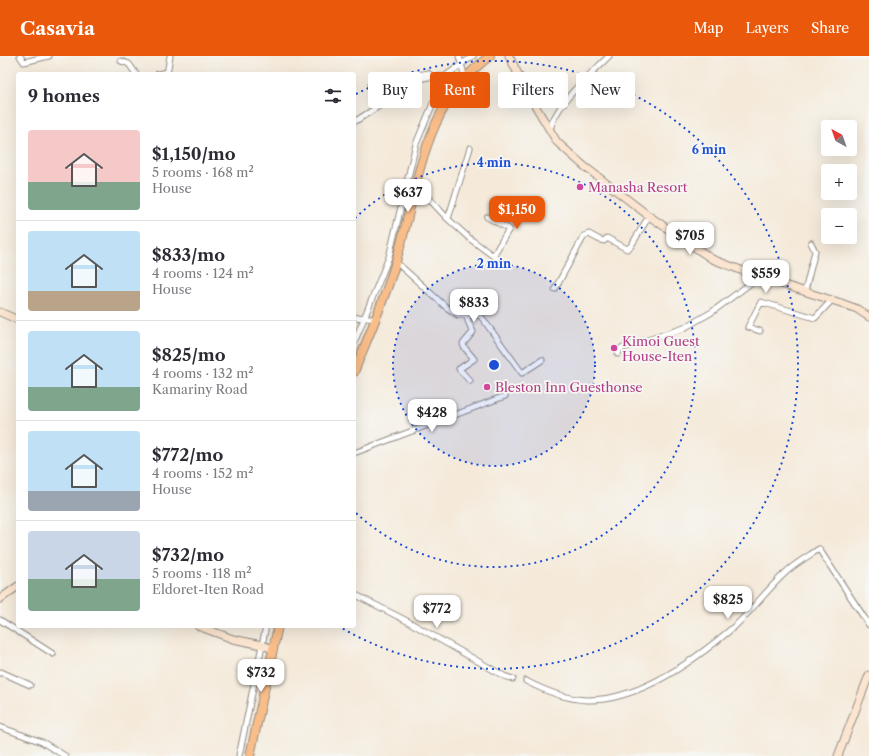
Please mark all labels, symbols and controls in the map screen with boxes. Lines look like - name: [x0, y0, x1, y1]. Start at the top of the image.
- text: Casavia: [20, 17, 95, 40]
- text: Map: [693, 19, 723, 37]
- text: Layers: [745, 19, 789, 37]
- text: Share: [811, 19, 849, 37]
- chip: Buy: [368, 72, 422, 108]
- chip: Rent: [430, 72, 490, 108]
- chip: Filters: [498, 72, 568, 108]
- chip: New: [576, 72, 635, 108]
- icon: filters: [322, 85, 344, 107]
- text: 9 homes: [28, 86, 100, 106]
- north arrow: [821, 120, 857, 156]
- map controls: [821, 120, 857, 244]
- text: 6 min: [692, 142, 727, 157]
- text: $1,150/mo: [152, 144, 236, 164]
- icon: home: [60, 146, 108, 194]
- text: 4 min: [477, 155, 512, 170]
- text: 5 rooms · 168 m²: [152, 164, 254, 180]
- button: +: [821, 164, 857, 200]
- pin: $637: [384, 179, 432, 213]
- place label: Manasha Resort: [588, 179, 688, 195]
- text: House: [152, 180, 192, 196]
- marker: Manasha Resort: [575, 182, 585, 192]
- text: $637: [393, 184, 423, 200]
- pin: $1,150: [484, 196, 550, 230]
- text: $1,150: [498, 201, 536, 217]
- button: −: [821, 208, 857, 244]
- pin: $705: [666, 222, 714, 256]
- text: $705: [675, 227, 705, 243]
- text: $833/mo: [152, 245, 225, 265]
- icon: home: [60, 247, 108, 295]
- text: 2 min: [477, 256, 512, 271]
- pin: $559: [742, 260, 790, 294]
- text: 4 rooms · 124 m²: [152, 265, 254, 281]
- text: $559: [751, 265, 781, 281]
- text: House: [152, 281, 192, 297]
- pin: $833: [450, 289, 498, 323]
- text: $833: [459, 294, 489, 310]
- place label: Kimoi Guest House-Iten: [622, 333, 700, 364]
- marker: Kimoi Guest House-Iten: [609, 343, 619, 353]
- text: $825/mo: [152, 345, 226, 365]
- icon: home: [60, 347, 108, 395]
- centre of rings: [487, 358, 501, 372]
- text: 4 rooms · 132 m²: [152, 365, 254, 381]
- place label: Bleston Inn Guesthonse: [495, 379, 643, 395]
- text: Kamariny Road: [152, 381, 248, 397]
- marker: Bleston Inn Guesthonse: [482, 382, 492, 392]
- pin: $428: [408, 399, 456, 433]
- text: $428: [417, 404, 447, 420]
- text: $772/mo: [152, 445, 223, 465]
- icon: home: [60, 447, 108, 495]
- text: 4 rooms · 152 m²: [152, 465, 253, 481]
- text: House: [152, 481, 192, 497]
- text: $732/mo: [152, 545, 224, 565]
- icon: home: [60, 547, 108, 595]
- text: 5 rooms · 118 m²: [152, 565, 252, 581]
- text: Eldoret-Iten Road: [152, 581, 264, 597]
- pin: $825: [704, 586, 752, 620]
- text: $825: [713, 591, 743, 607]
- pin: $772: [413, 595, 461, 629]
- text: $772: [423, 600, 451, 616]
- pin: $732: [237, 659, 285, 693]
- text: $732: [246, 664, 276, 680]

